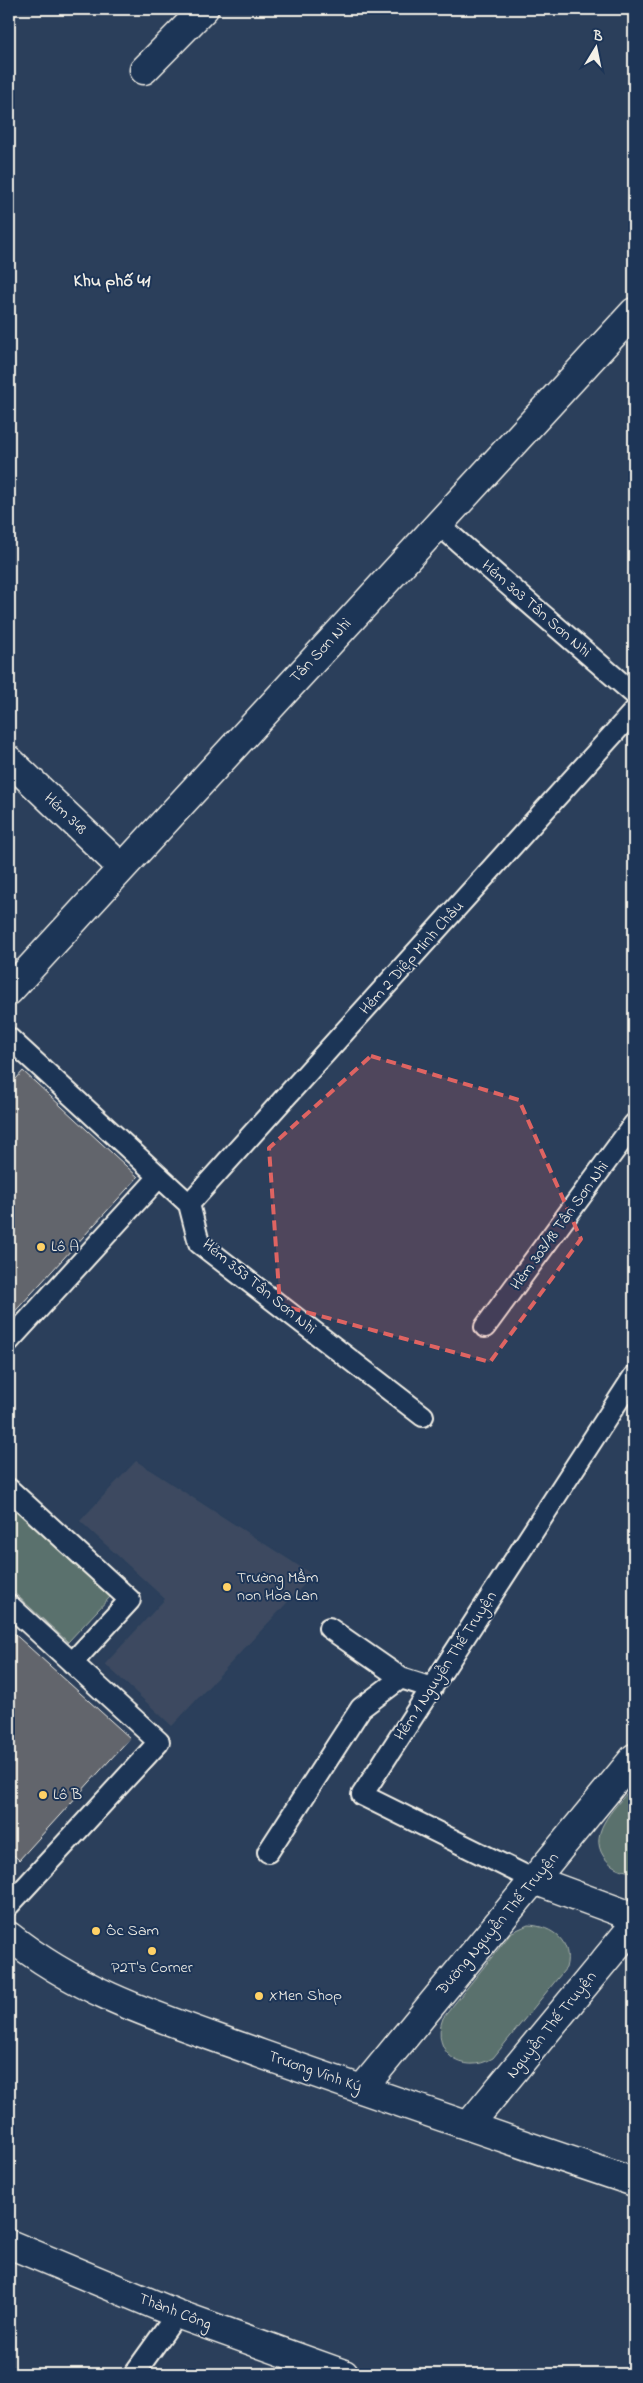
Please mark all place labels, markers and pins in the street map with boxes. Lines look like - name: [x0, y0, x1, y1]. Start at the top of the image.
- place label: Lô A: [51, 1235, 79, 1259]
- marker: Lô A: [35, 1241, 47, 1253]
- place label: Trường Mầm non Hoa Lan: [237, 1566, 318, 1608]
- marker: Trường Mầm non Hoa Lan: [221, 1581, 233, 1593]
- place label: Lô B: [53, 1783, 82, 1807]
- marker: Lô B: [37, 1789, 49, 1801]
- place label: Ốc Sam: [106, 1919, 159, 1943]
- marker: Ốc Sam: [90, 1925, 102, 1937]
- marker: P2T's Corner: [146, 1945, 158, 1957]
- place label: P2T's Corner: [111, 1956, 193, 1980]
- place label: XMen Shop: [269, 1984, 342, 2008]
- marker: XMen Shop: [253, 1990, 265, 2002]

